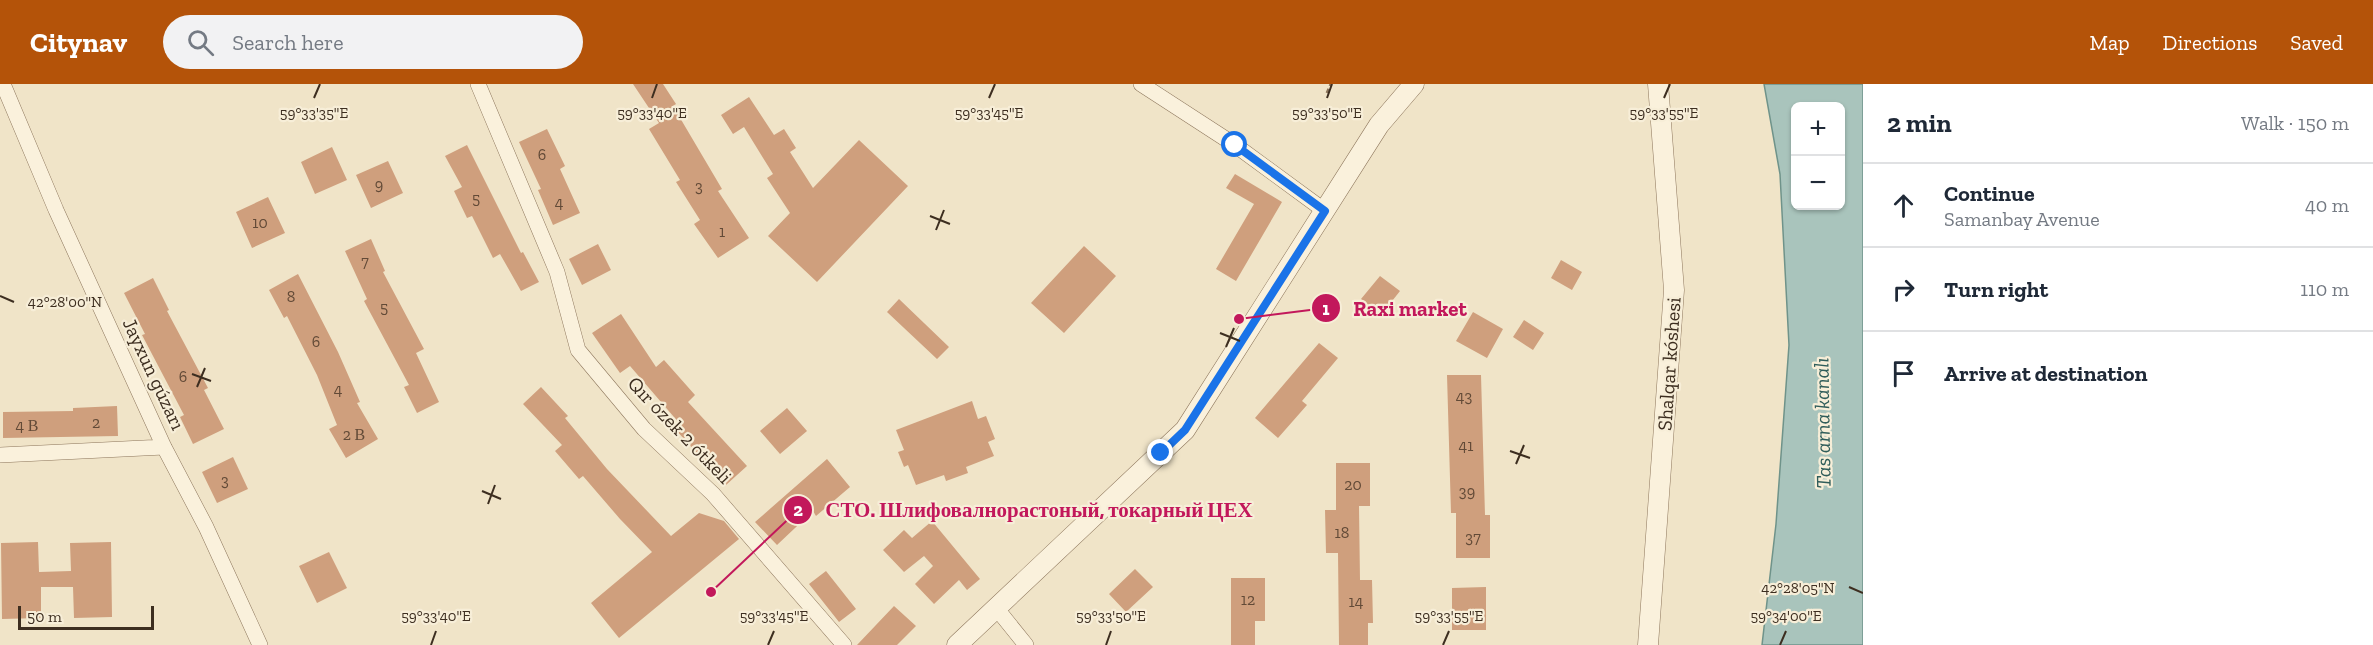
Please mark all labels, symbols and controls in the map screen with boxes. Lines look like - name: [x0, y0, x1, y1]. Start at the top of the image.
- search box: [163, 15, 583, 69]
- text: Citynav: [30, 26, 127, 59]
- icon: search: [184, 26, 217, 59]
- text: Search here: [232, 29, 344, 56]
- text: Map: [2090, 30, 2130, 55]
- text: Directions: [2163, 30, 2257, 55]
- text: Saved: [2290, 30, 2343, 55]
- map controls: [1791, 102, 1845, 210]
- button: +: [1791, 102, 1845, 156]
- text: 59°33'35"E: [280, 104, 348, 122]
- text: 59°33'40"E: [617, 104, 687, 122]
- text: 59°33'45"E: [955, 104, 1024, 122]
- text: 59°33'50"E: [1292, 104, 1362, 122]
- text: 59°33'55"E: [1630, 104, 1699, 122]
- text: 2 min: [1887, 107, 1952, 139]
- text: Walk · 150 m: [2241, 111, 2349, 135]
- route start: [1221, 131, 1247, 157]
- house number: 6: [538, 145, 546, 164]
- button: −: [1791, 156, 1845, 210]
- house number: 9: [375, 175, 383, 194]
- house number: 3: [695, 177, 703, 196]
- text: Continue: [1944, 180, 2035, 207]
- house number: 5: [472, 189, 480, 208]
- icon: ahead: [1887, 189, 1920, 222]
- house number: 4: [555, 193, 564, 212]
- text: 40 m: [2305, 193, 2349, 217]
- text: Samanbay Avenue: [1944, 207, 2100, 231]
- house number: 10: [252, 213, 268, 232]
- house number: 1: [719, 222, 725, 241]
- house number: 7: [361, 252, 369, 271]
- icon: right: [1887, 273, 1920, 306]
- text: Turn right: [1944, 276, 2048, 303]
- text: 110 m: [2300, 277, 2349, 301]
- house number: 8: [287, 287, 295, 306]
- callout: Raxi market: [1311, 289, 1479, 328]
- text: 42°28'00"N: [28, 293, 102, 311]
- text: Raxi market: [1353, 296, 1467, 321]
- street label: Shalqar kóshesi: [1652, 296, 1686, 432]
- house number: 5: [380, 298, 388, 317]
- text: 1: [1322, 298, 1330, 320]
- street label: Jayxun gúzarı: [118, 314, 191, 434]
- house number: 6: [312, 332, 320, 351]
- water label: Tas arna kanalı: [1808, 357, 1836, 489]
- icon: arrive: [1887, 357, 1920, 390]
- text: Arrive at destination: [1944, 360, 2147, 387]
- house number: 6: [179, 367, 187, 386]
- street label: Qır ózek 2 ótkeli: [623, 371, 737, 489]
- house number: 4: [334, 380, 343, 399]
- house number: 43: [1456, 387, 1472, 406]
- house number: 2: [92, 413, 100, 432]
- house number: 4 В: [16, 416, 38, 435]
- house number: 2 В: [343, 425, 365, 444]
- house number: 41: [1459, 436, 1473, 455]
- route end: [1147, 439, 1173, 465]
- house number: 3: [221, 471, 229, 490]
- house number: 20: [1344, 475, 1362, 494]
- house number: 39: [1459, 482, 1475, 501]
- callout: СТО. Шлифовалнорастоный, токарный ЦЕХ: [783, 490, 1265, 529]
- text: СТО. Шлифовалнорастоный, токарный ЦЕХ: [825, 497, 1253, 522]
- text: 2: [793, 499, 803, 521]
- house number: 18: [1335, 523, 1349, 542]
- house number: 37: [1465, 528, 1481, 547]
- text: 42°28'05"N: [1761, 579, 1835, 597]
- house number: 12: [1241, 590, 1255, 609]
- house number: 14: [1349, 592, 1364, 611]
- scale bar: [18, 603, 154, 630]
- text: 50 m: [27, 607, 62, 626]
- text: 59°33'40"E: [401, 607, 471, 625]
- text: 59°33'45"E: [740, 607, 809, 625]
- text: 59°33'50"E: [1076, 607, 1146, 625]
- text: 59°33'55"E: [1415, 607, 1484, 625]
- text: 59°34'00"E: [1750, 607, 1822, 625]

